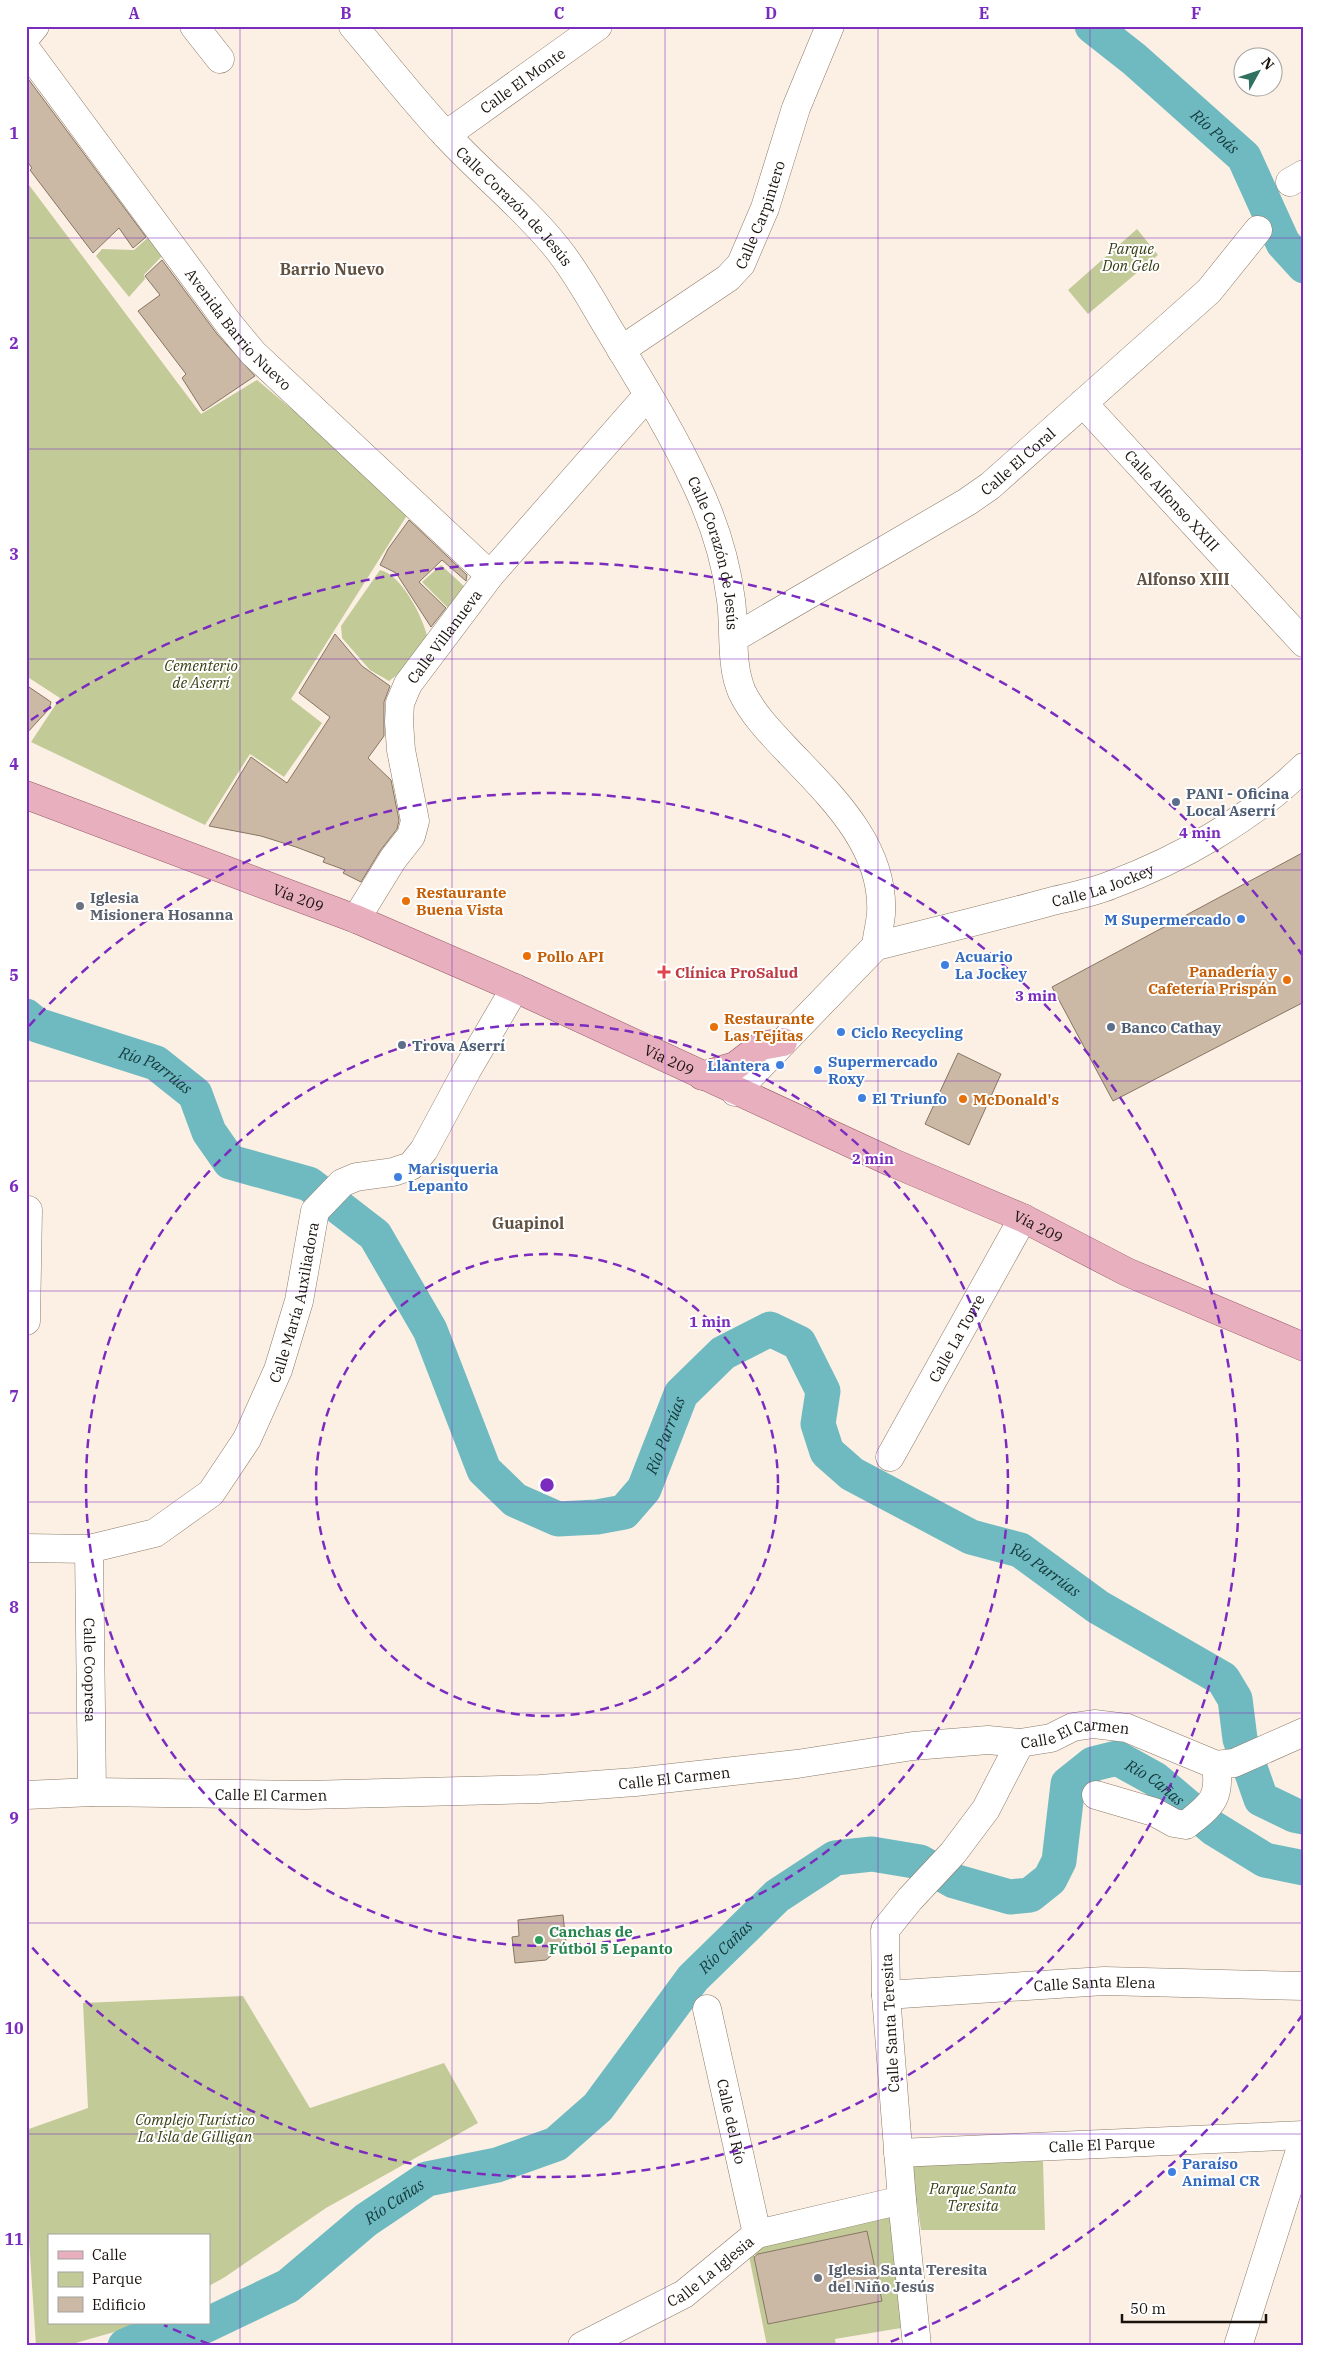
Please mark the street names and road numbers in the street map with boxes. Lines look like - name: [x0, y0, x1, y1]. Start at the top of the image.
- street label: Calle El Monte: [476, 43, 569, 117]
- street label: Calle Corazón de Jesús: [452, 142, 577, 270]
- street label: Calle Carpintero: [731, 158, 789, 272]
- street label: Avenida Barrio Nuevo: [181, 264, 296, 394]
- street label: Calle El Coral: [977, 423, 1059, 499]
- street label: Calle Alfonso XXIII: [1121, 445, 1224, 555]
- street label: Calle Corazón de Jesús: [684, 473, 742, 630]
- street label: Calle Villanueva: [402, 585, 485, 687]
- street label: Calle La Jockey: [1050, 859, 1157, 911]
- street label: Vía 209: [270, 879, 327, 916]
- street label: Vía 209: [641, 1040, 698, 1079]
- street label: Vía 209: [1011, 1206, 1066, 1247]
- street label: Calle María Auxiliadora: [264, 1220, 322, 1386]
- street label: Calle La Torre: [924, 1291, 988, 1386]
- street label: Calle Coopresa: [80, 1618, 101, 1722]
- street label: Calle El Carmen: [1019, 1714, 1131, 1752]
- street label: Calle El Carmen: [618, 1762, 732, 1793]
- street label: Calle El Carmen: [215, 1784, 328, 1805]
- street label: Calle Santa Teresita: [877, 1953, 903, 2093]
- street label: Calle Santa Elena: [1033, 1971, 1156, 1995]
- street label: Calle del Río: [713, 2077, 751, 2166]
- street label: Calle El Parque: [1048, 2132, 1155, 2156]
- street label: Calle La Iglesia: [664, 2231, 757, 2311]

